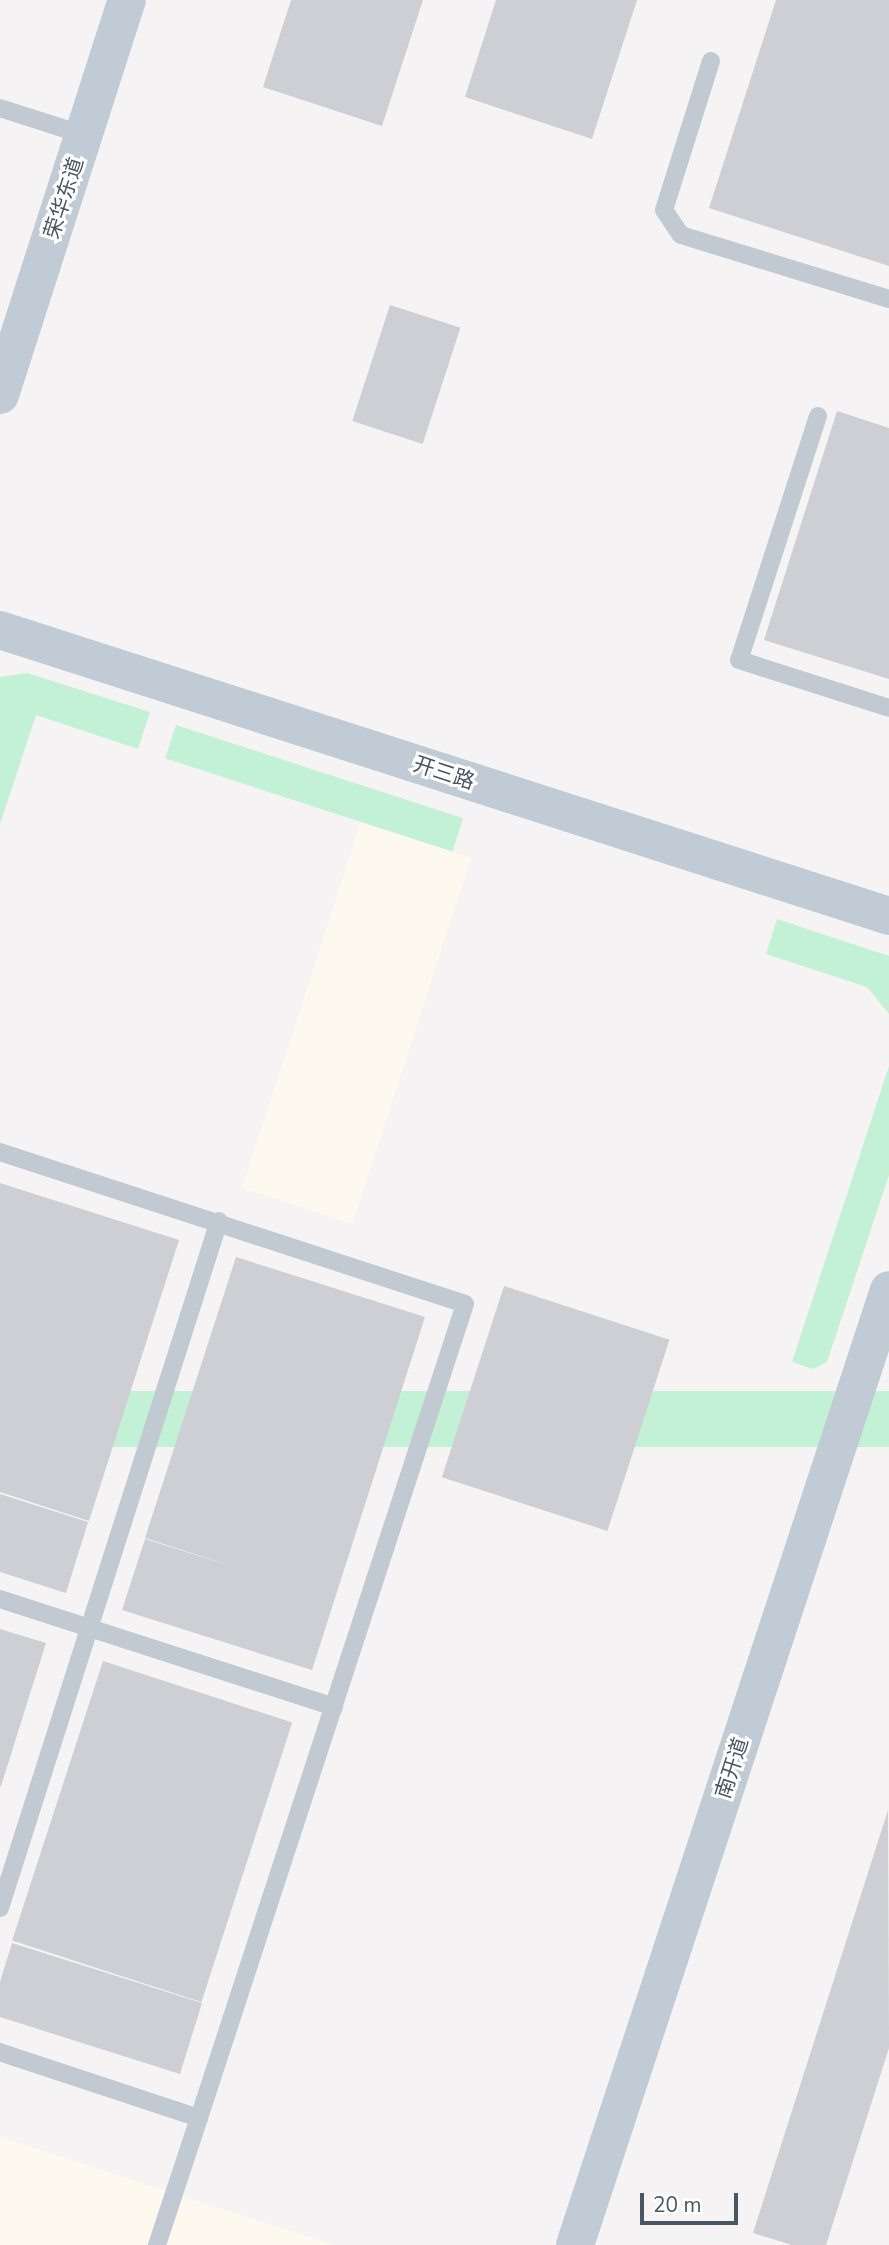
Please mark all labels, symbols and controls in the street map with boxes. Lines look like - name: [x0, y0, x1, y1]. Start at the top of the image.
- street label: 荣华东道: [39, 154, 89, 242]
- street label: 开三路: [410, 751, 478, 795]
- street label: 南开道: [710, 1734, 754, 1802]
- scale bar: [644, 2178, 742, 2222]
- text: 20 m: [653, 2191, 702, 2219]

